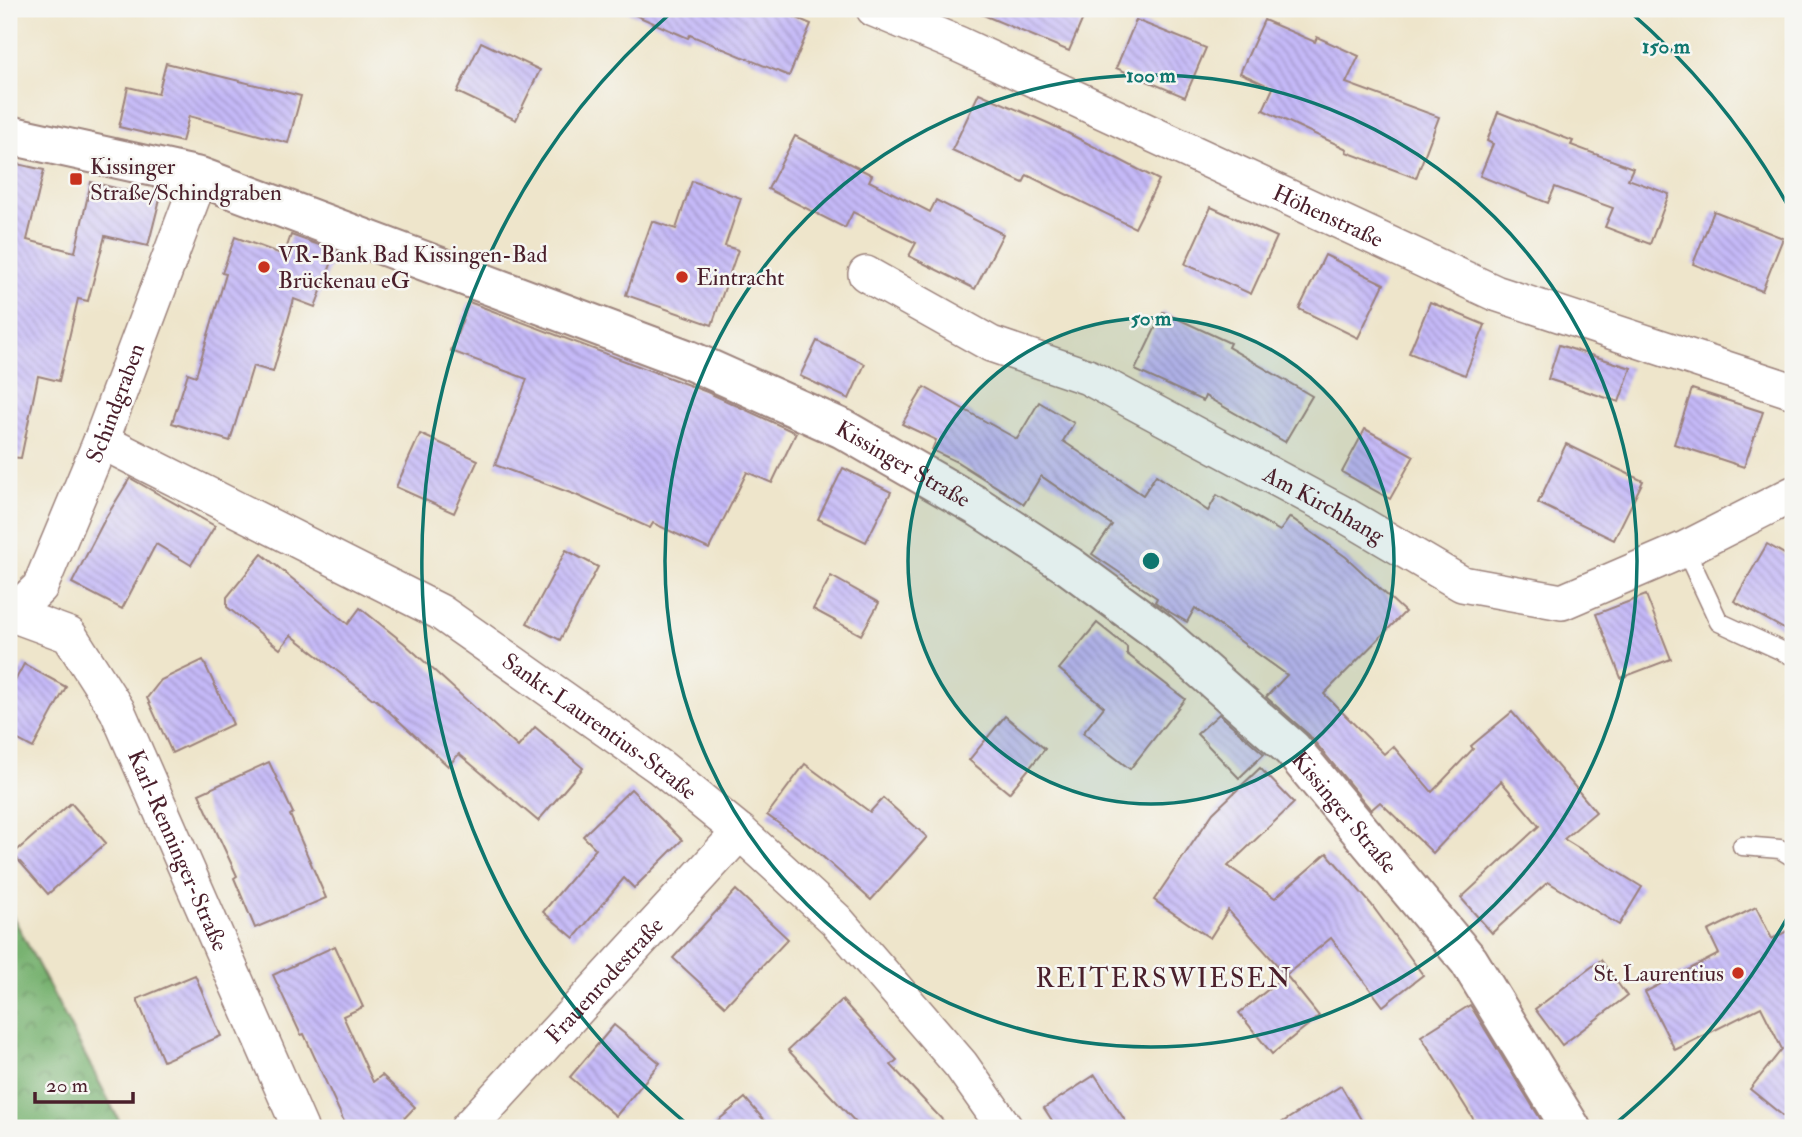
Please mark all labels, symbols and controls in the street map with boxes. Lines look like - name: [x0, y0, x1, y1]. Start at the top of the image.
- text: 150 m: [1642, 33, 1691, 60]
- text: 100 m: [1126, 62, 1177, 89]
- place label: Kissinger Straße/Schindgraben: [90, 152, 282, 207]
- marker: Kissinger Straße/Schindgraben: [68, 171, 84, 187]
- street label: Höhenstraße: [1268, 178, 1388, 254]
- place label: VR-Bank Bad Kissingen-Bad Brückenau eG: [278, 240, 548, 295]
- marker: VR-Bank Bad Kissingen-Bad Brückenau eG: [256, 259, 272, 275]
- place label: Eintracht: [696, 263, 785, 292]
- marker: Eintracht: [674, 269, 690, 285]
- text: 50 m: [1131, 305, 1172, 332]
- street label: Schindgraben: [79, 339, 151, 467]
- street label: Kissinger Straße: [831, 414, 976, 514]
- street label: Am Kirchhang: [1258, 459, 1391, 550]
- centre of rings: [1139, 549, 1163, 573]
- street label: Sankt-Laurentius-Straße: [497, 646, 704, 806]
- street label: Karl-Renninger-Straße: [122, 745, 235, 956]
- street label: Kissinger Straße: [1285, 745, 1404, 880]
- street label: Frauenrodestraße: [539, 911, 670, 1049]
- place label: St. Laurentius: [1593, 959, 1724, 988]
- district label: REITERSWIESEN: [1035, 963, 1293, 995]
- marker: St. Laurentius: [1730, 965, 1746, 981]
- scale bar: [35, 1060, 133, 1104]
- text: 20 m: [46, 1072, 88, 1099]

